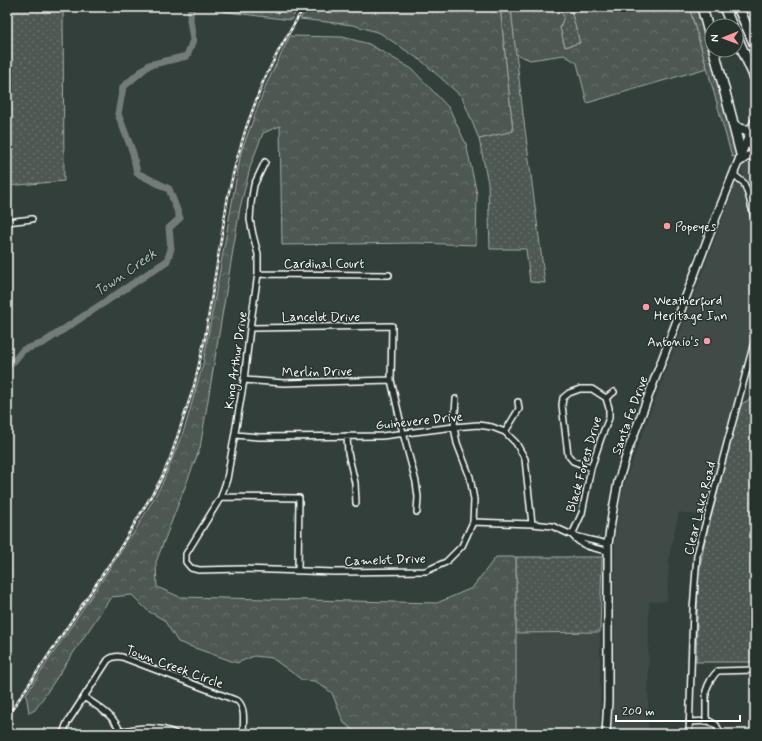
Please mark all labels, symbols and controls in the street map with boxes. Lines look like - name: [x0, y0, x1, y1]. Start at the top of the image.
- north arrow: [704, 18, 744, 58]
- text: N: [708, 34, 722, 42]
- place label: Popeyes: [675, 219, 716, 236]
- marker: Popeyes: [662, 221, 672, 231]
- water label: Town Creek: [91, 245, 160, 301]
- street label: Cardinal Court: [284, 256, 364, 273]
- place label: Weatherford Heritage Inn: [654, 293, 728, 325]
- marker: Weatherford Heritage Inn: [641, 302, 651, 312]
- street label: Lancelot Drive: [282, 309, 360, 326]
- street label: King Arthur Drive: [221, 310, 253, 410]
- place label: Antonio's: [647, 334, 699, 351]
- marker: Antonio's: [702, 336, 712, 346]
- street label: Merlin Drive: [282, 363, 353, 382]
- street label: Santa Fe Drive: [608, 374, 653, 457]
- street label: Guinevere Drive: [375, 408, 464, 435]
- street label: Black Forest Drive: [563, 414, 606, 514]
- street label: Clear Lake Road: [681, 460, 720, 557]
- street label: Camelot Drive: [344, 551, 426, 570]
- street label: Town Creek Circle: [123, 642, 226, 693]
- scale bar: [616, 697, 740, 723]
- text: 200 m: [622, 704, 655, 720]

